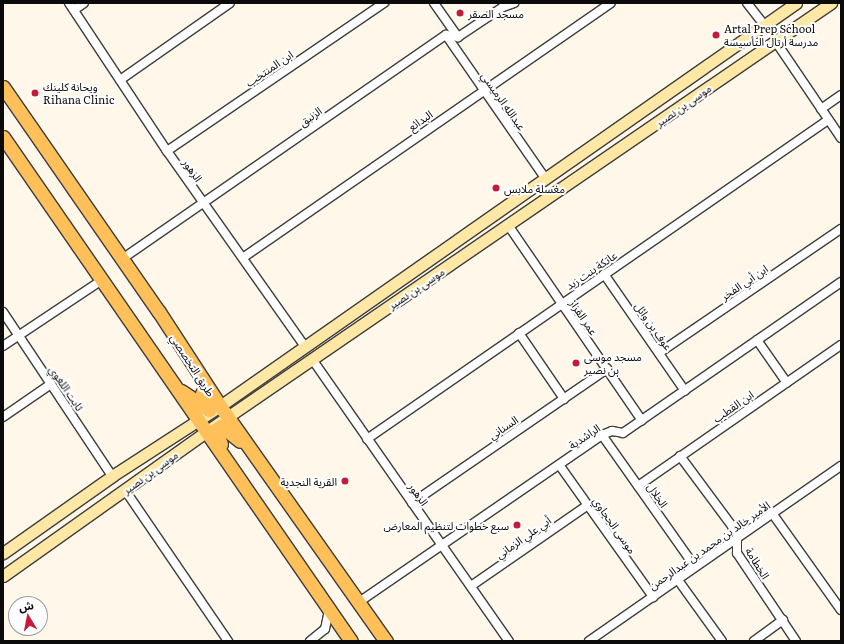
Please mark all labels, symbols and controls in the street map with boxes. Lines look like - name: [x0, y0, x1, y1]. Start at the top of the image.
- place label: مسجد الصقر: [468, 6, 524, 20]
- marker: مسجد الصقر: [455, 8, 465, 18]
- place label: Artal Prep School مدرسة أرتال التأسيسة: [724, 22, 818, 48]
- marker: Artal Prep School مدرسة أرتال التأسيسة: [711, 30, 721, 40]
- street label: ابن المنتخب: [243, 47, 295, 89]
- street label: عبدالله الرميسي: [479, 69, 529, 133]
- place label: ويحانة كلينك Rihana Clinic: [43, 80, 115, 106]
- street label: موسى بن نصير: [653, 81, 713, 129]
- marker: ويحانة كلينك Rihana Clinic: [30, 88, 40, 98]
- street label: الزنبق: [296, 103, 324, 129]
- street label: البدائع: [405, 107, 435, 133]
- street label: الزهور: [180, 156, 206, 184]
- place label: مغسلة ملابس: [504, 181, 565, 195]
- marker: مغسلة ملابس: [491, 183, 501, 193]
- street label: عاتكة بنت زيد: [563, 248, 619, 292]
- street label: ابن أبي الفخر: [718, 261, 770, 303]
- street label: موسى بن نصير: [385, 264, 447, 312]
- street label: عمر القزاز: [567, 297, 601, 337]
- street label: عوف بن وائل: [633, 300, 675, 352]
- street label: طريق التخصصي: [168, 331, 218, 399]
- place label: مسجد موسى بن نصير: [584, 350, 642, 376]
- marker: مسجد موسى بن نصير: [571, 358, 581, 368]
- street label: ثابت اللغوي: [47, 363, 87, 413]
- street label: ابن القطب: [710, 387, 756, 425]
- street label: السناني: [486, 412, 520, 442]
- street label: الراشدية: [566, 421, 602, 451]
- street label: موسى بن نصير: [120, 448, 180, 496]
- place label: القرية النجدية: [280, 474, 337, 488]
- marker: القرية النجدية: [340, 476, 350, 486]
- street label: الزهور: [406, 480, 432, 508]
- street label: الخلال: [645, 480, 671, 510]
- street label: موسى الحجاوي: [591, 494, 639, 556]
- street label: الأمير خالد بن محمد بن عبدالرحمن: [646, 498, 772, 592]
- street label: أبي علي الزماني: [493, 513, 553, 561]
- place label: سبع خطوات لتنظيم المعارض: [383, 518, 509, 532]
- marker: سبع خطوات لتنظيم المعارض: [512, 520, 522, 530]
- street label: الخطامة: [743, 545, 773, 581]
- north arrow: [8, 596, 48, 636]
- text: ش: [17, 596, 35, 614]

